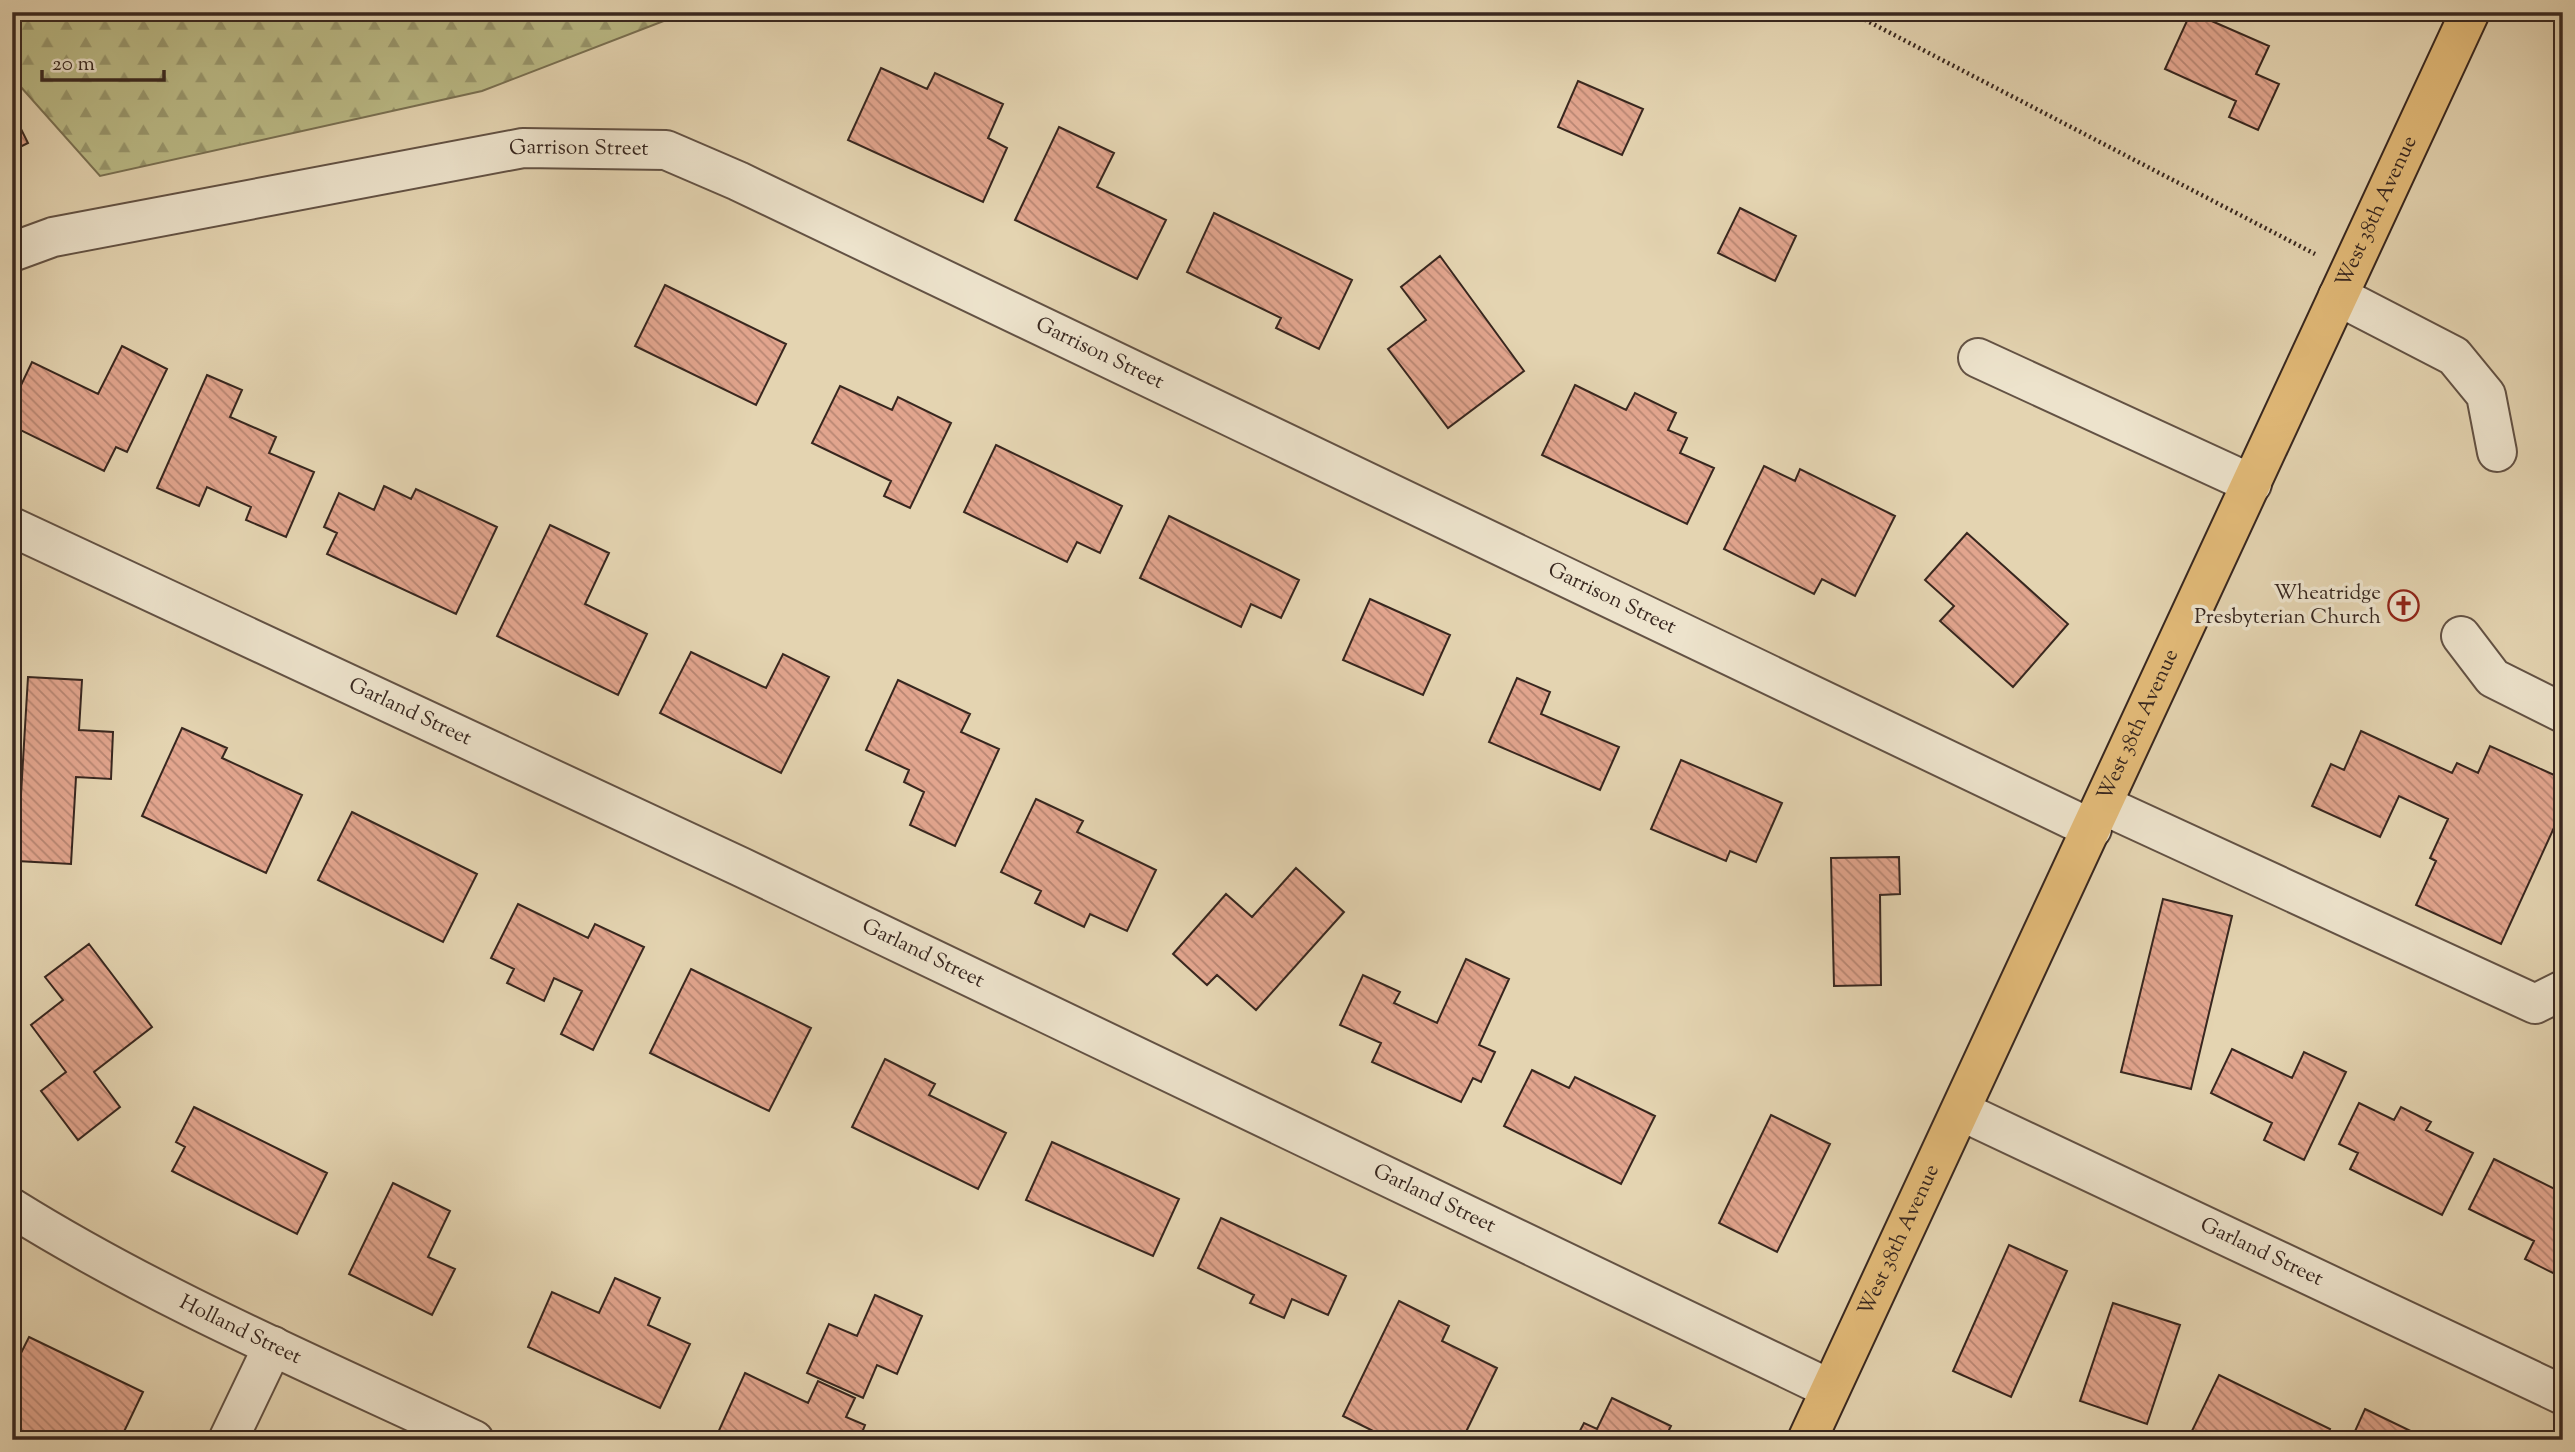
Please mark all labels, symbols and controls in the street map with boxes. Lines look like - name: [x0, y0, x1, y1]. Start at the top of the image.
- scale bar: [42, 38, 164, 82]
- text: 20 m: [52, 50, 95, 80]
- street label: West 38th Avenue: [2329, 131, 2425, 293]
- street label: Garrison Street: [507, 133, 649, 165]
- street label: Garrison Street: [1030, 310, 1169, 398]
- street label: Garrison Street: [1542, 556, 1681, 643]
- place label: Wheatridge Presbyterian Church: [2194, 579, 2381, 633]
- church icon: Wheatridge Presbyterian Church: [2387, 589, 2421, 623]
- street label: West 38th Avenue: [2091, 644, 2187, 806]
- street label: Garland Street: [343, 671, 476, 754]
- street label: Garland Street: [856, 912, 989, 996]
- street label: Garland Street: [1368, 1157, 1500, 1241]
- street label: West 38th Avenue: [1851, 1160, 1948, 1321]
- street label: Garland Street: [2195, 1211, 2328, 1295]
- street label: Holland Street: [174, 1288, 306, 1373]

